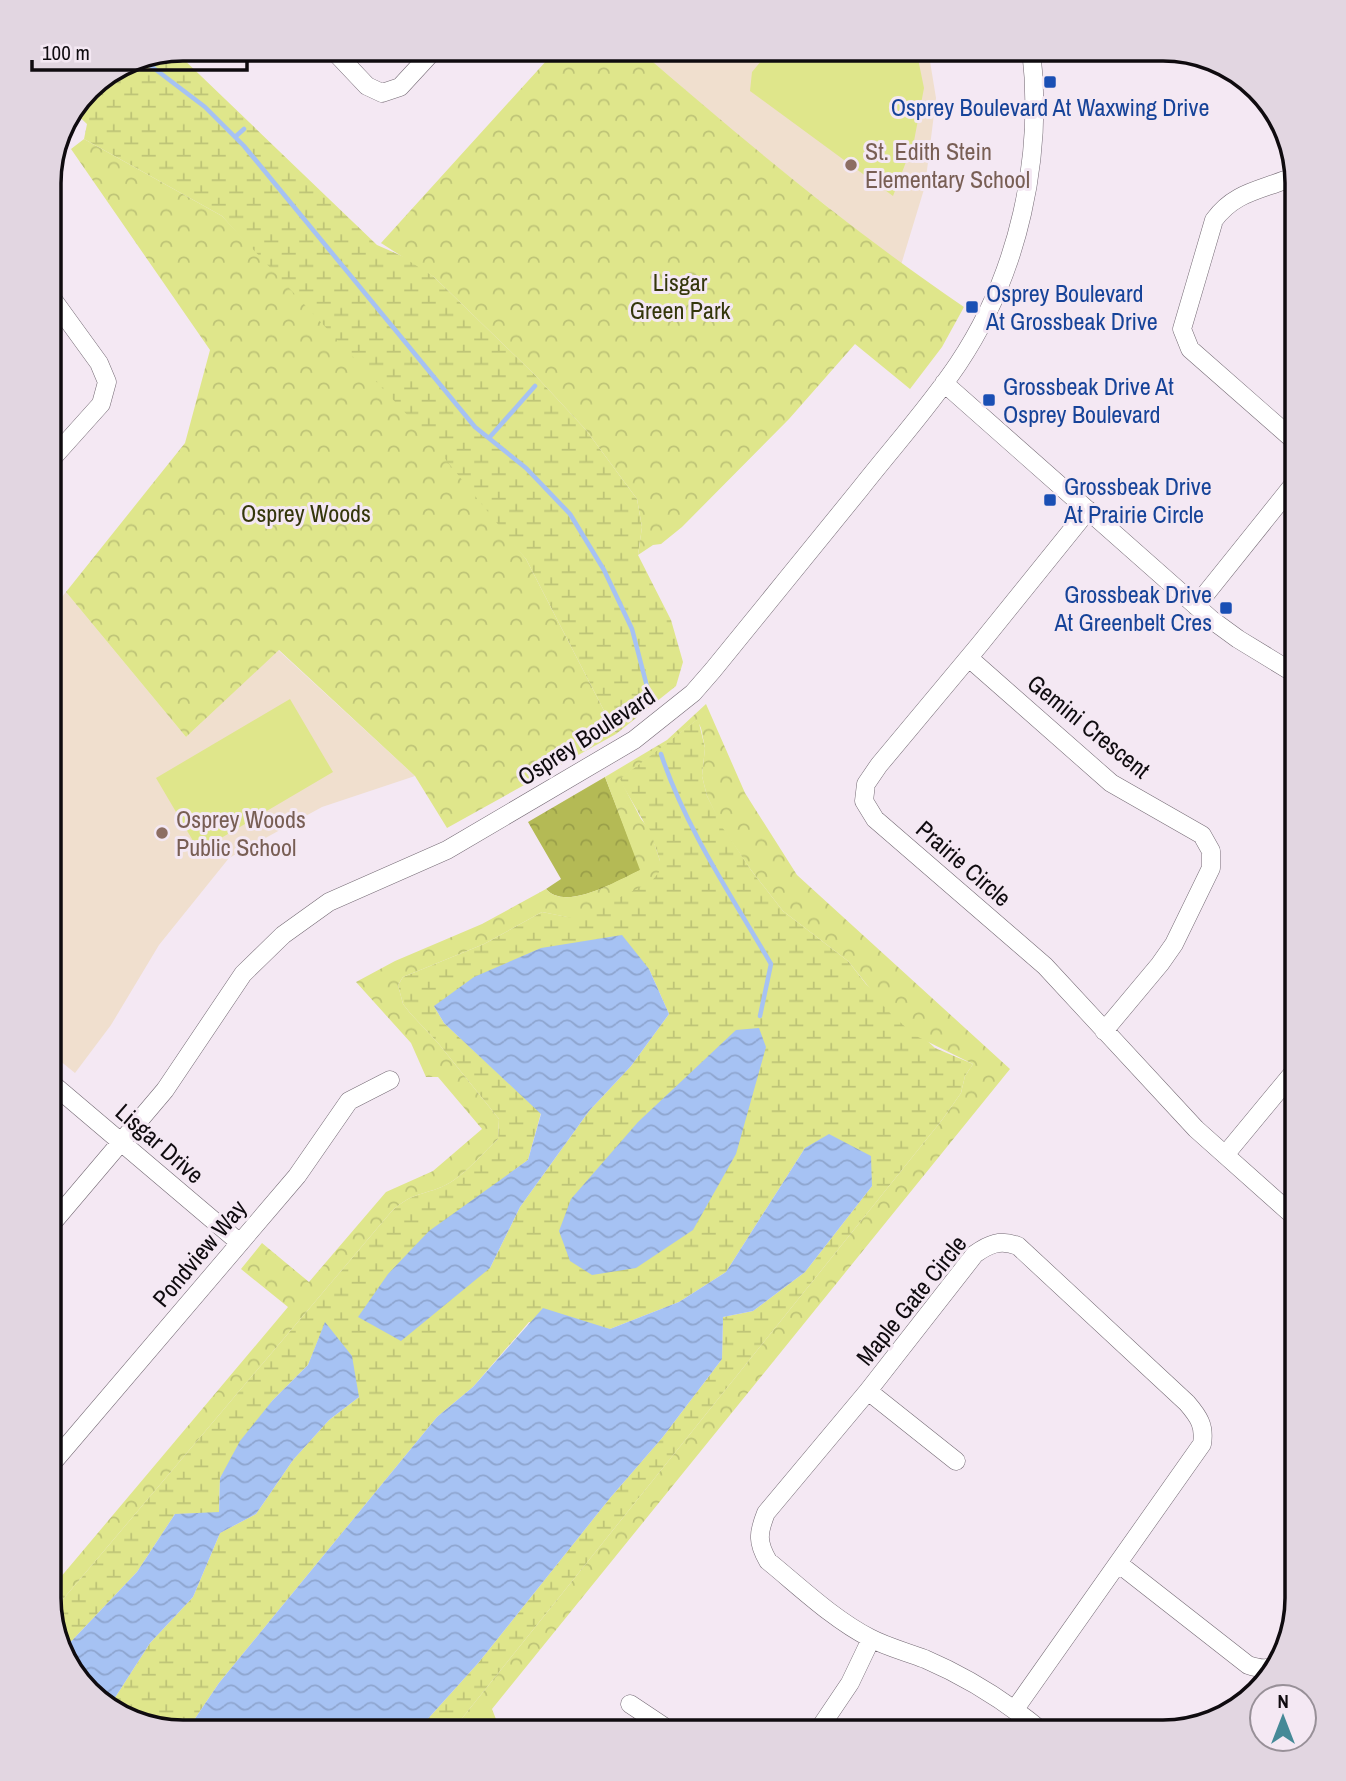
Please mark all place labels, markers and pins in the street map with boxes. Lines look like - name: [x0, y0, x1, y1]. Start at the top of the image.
- marker: Osprey Boulevard At Waxwing Drive: [1042, 74, 1058, 90]
- place label: Osprey Boulevard At Waxwing Drive: [891, 91, 1209, 123]
- place label: St. Edith Stein Elementary School: [865, 135, 1030, 195]
- marker: St. Edith Stein Elementary School: [843, 157, 859, 173]
- place label: Osprey Boulevard At Grossbeak Drive: [985, 277, 1158, 337]
- marker: Osprey Boulevard At Grossbeak Drive: [964, 299, 980, 315]
- place label: Grossbeak Drive At Osprey Boulevard: [1003, 370, 1174, 430]
- marker: Grossbeak Drive At Osprey Boulevard: [981, 392, 997, 408]
- place label: Grossbeak Drive At Prairie Circle: [1063, 470, 1212, 530]
- marker: Grossbeak Drive At Prairie Circle: [1042, 492, 1058, 508]
- place label: Grossbeak Drive At Greenbelt Cres: [1053, 578, 1212, 638]
- marker: Grossbeak Drive At Greenbelt Cres: [1218, 600, 1234, 616]
- place label: Osprey Woods Public School: [176, 803, 306, 863]
- marker: Osprey Woods Public School: [154, 825, 170, 841]

